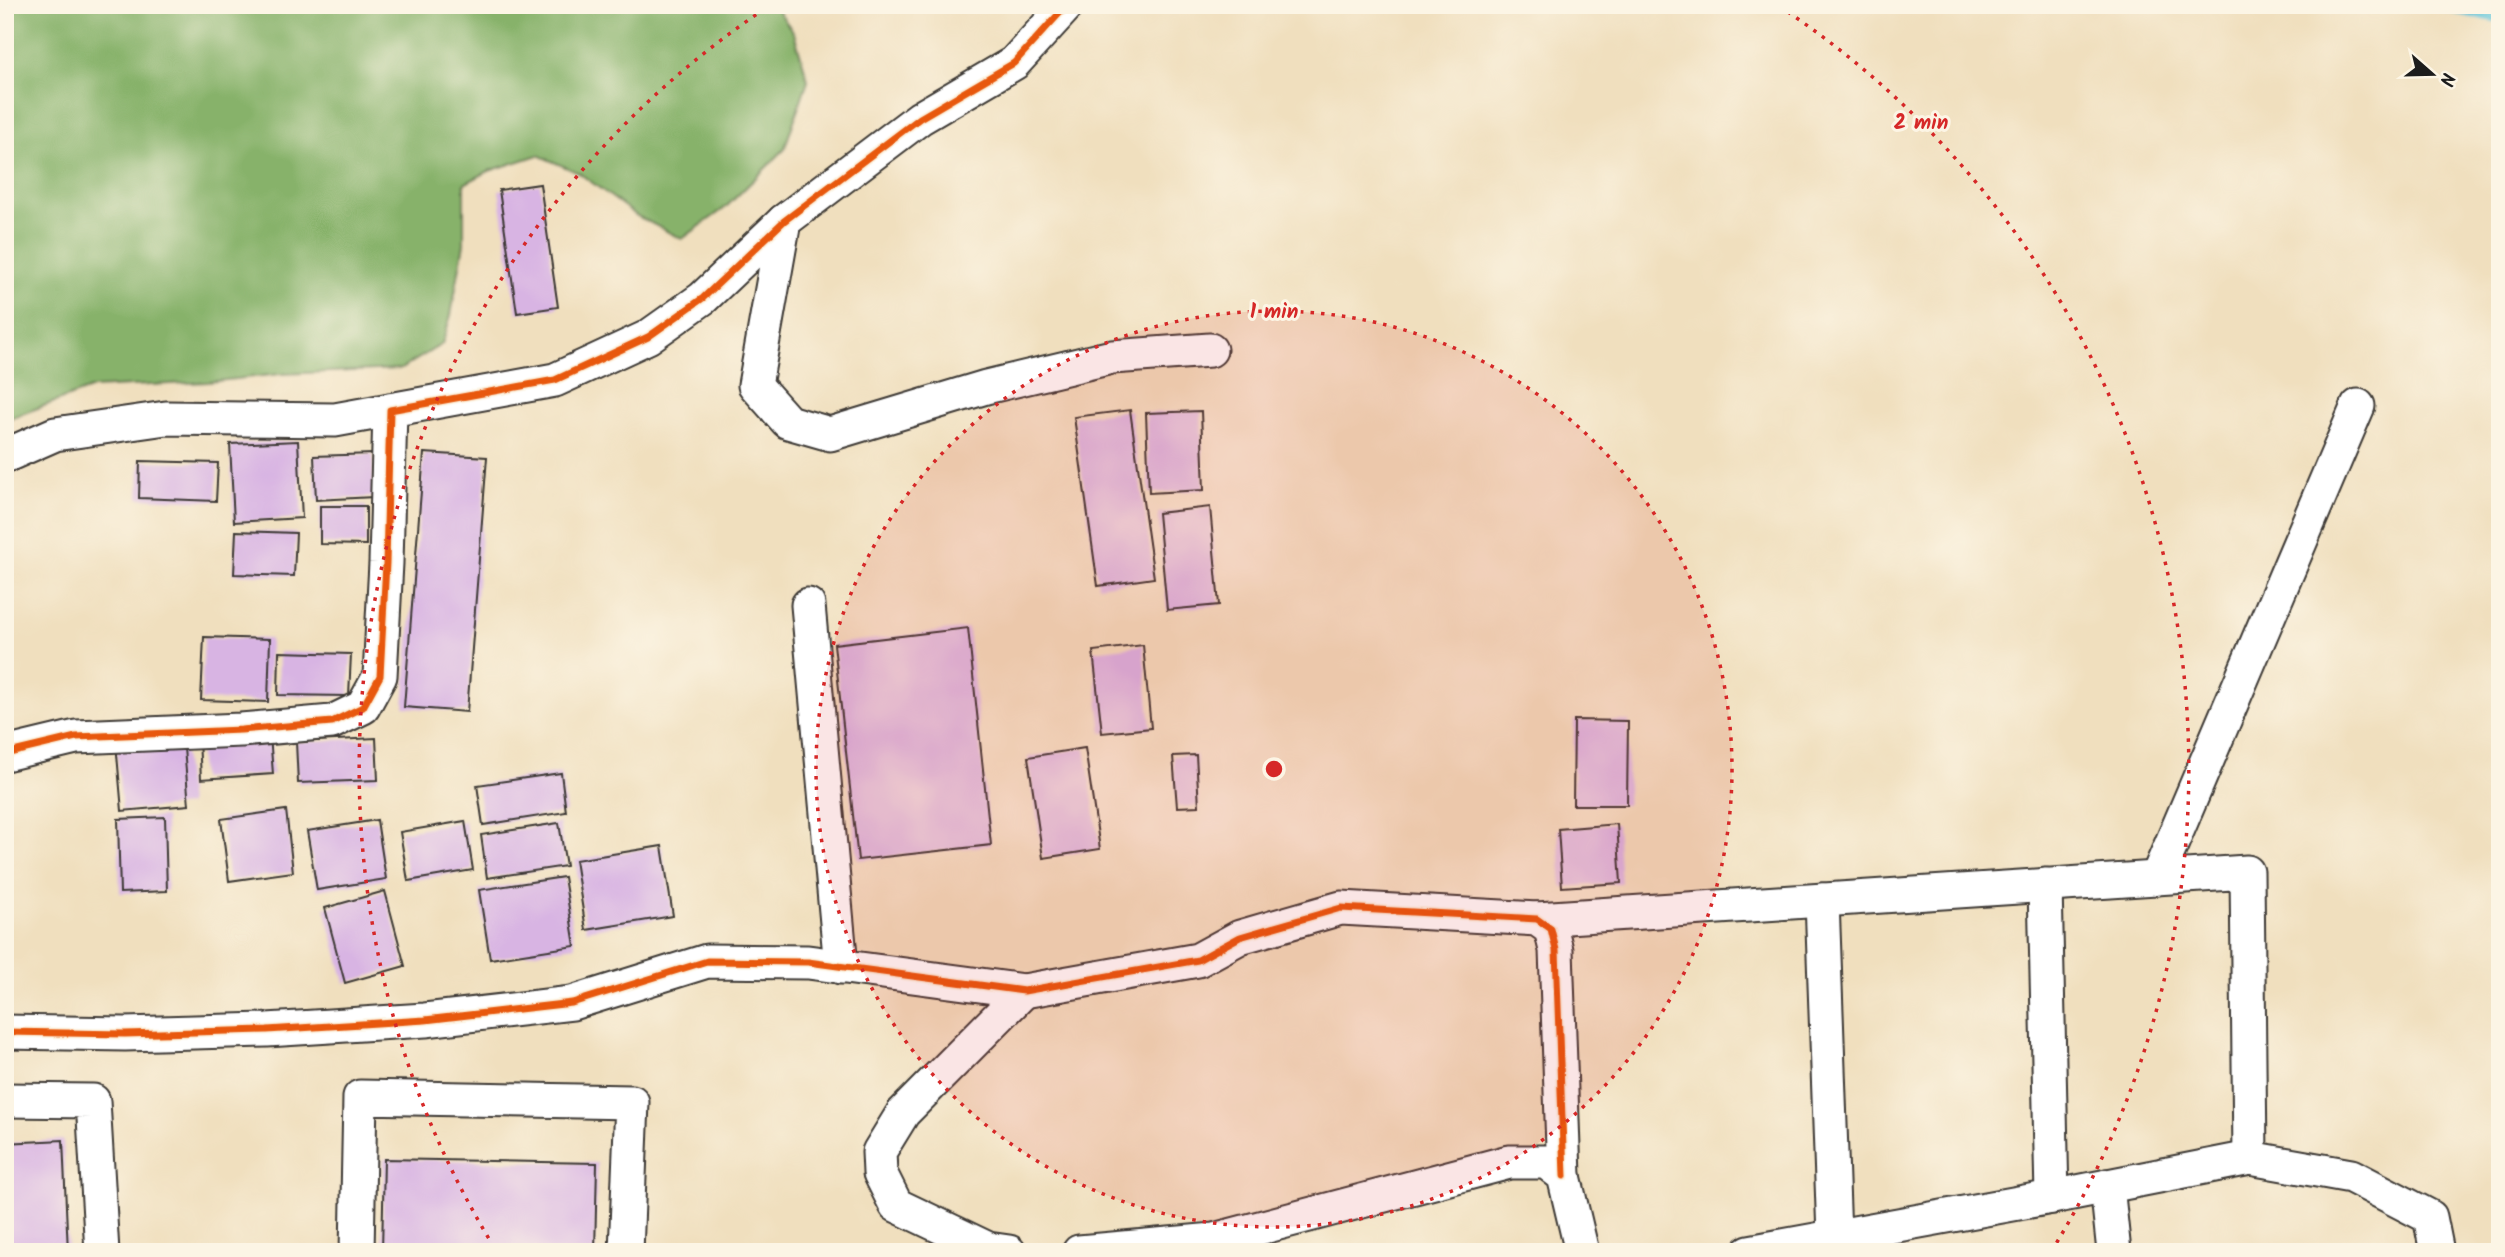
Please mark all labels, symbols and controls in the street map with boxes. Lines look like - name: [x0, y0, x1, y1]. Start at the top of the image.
- north arrow: [2396, 38, 2466, 108]
- text: N: [2430, 68, 2462, 90]
- text: 2 min: [1894, 107, 1948, 140]
- text: 1 min: [1250, 296, 1298, 329]
- centre of rings: [1262, 757, 1286, 781]

